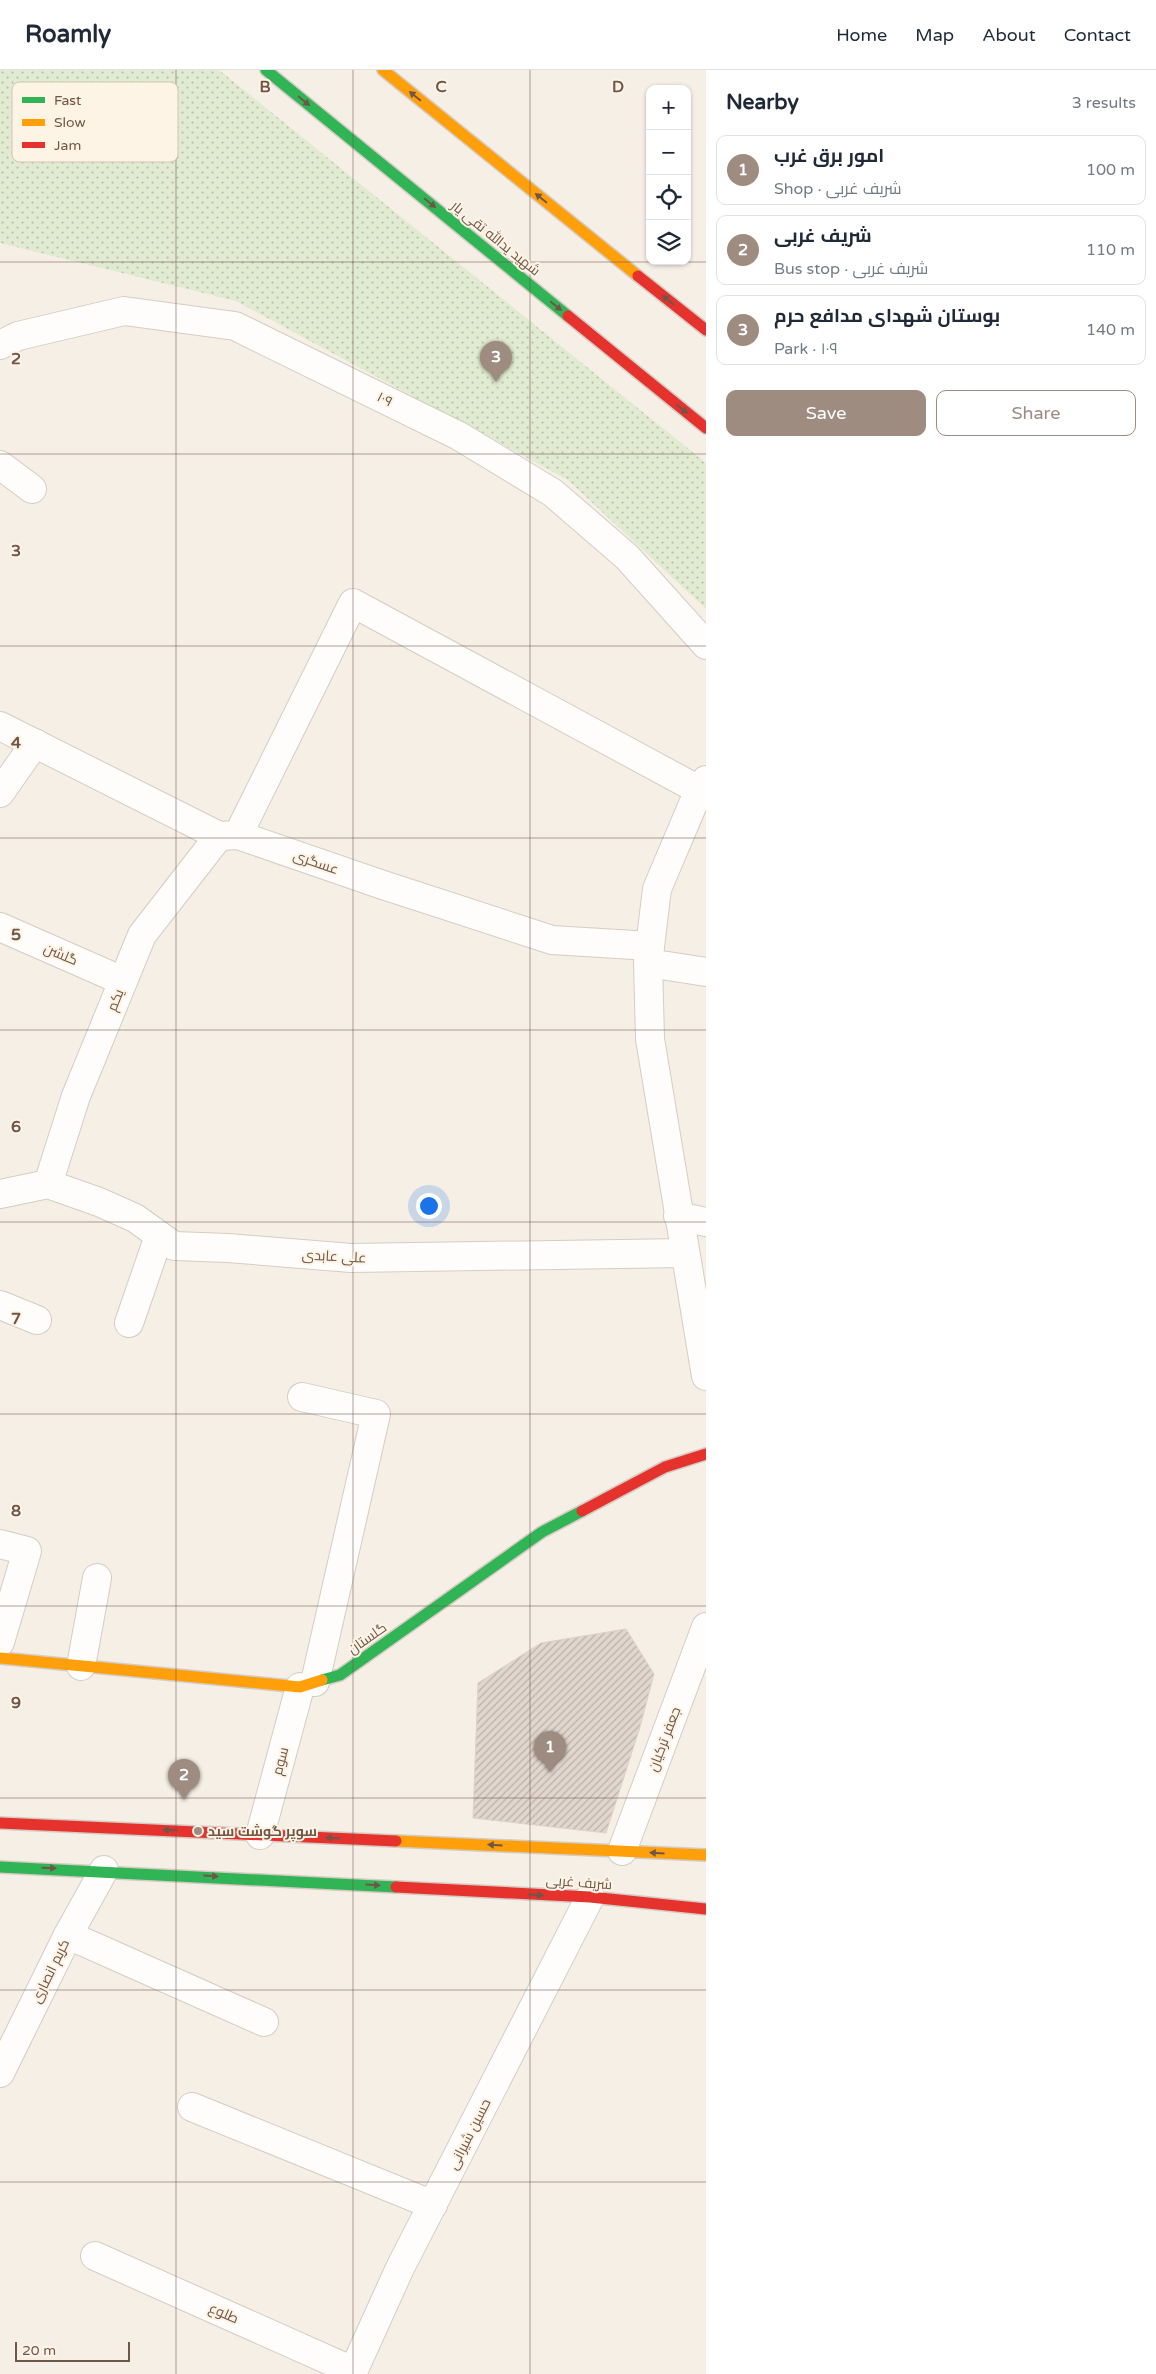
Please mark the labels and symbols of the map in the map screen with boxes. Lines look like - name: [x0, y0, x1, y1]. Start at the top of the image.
- text: B: [259, 77, 271, 97]
- text: C: [435, 77, 447, 97]
- text: D: [612, 77, 624, 97]
- legend: [12, 82, 178, 162]
- one-way arrow: [408, 90, 421, 101]
- text: Fast: [54, 92, 82, 109]
- one-way arrow: [297, 95, 310, 106]
- text: Slow: [54, 114, 86, 131]
- text: Jam: [54, 137, 81, 154]
- one-way arrow: [535, 193, 548, 204]
- street label: شهید یدالله تقی یار: [447, 196, 544, 280]
- one-way arrow: [423, 198, 436, 209]
- one-way arrow: [662, 294, 675, 305]
- one-way arrow: [549, 301, 562, 312]
- pin: 3: [480, 341, 512, 382]
- text: 2: [11, 349, 21, 369]
- street label: ۱۰۹: [374, 388, 395, 410]
- one-way arrow: [675, 403, 688, 414]
- text: 3: [11, 541, 21, 561]
- text: 4: [11, 733, 21, 753]
- street label: عسگری: [291, 847, 341, 878]
- text: 5: [11, 925, 21, 945]
- street label: گلشن: [41, 940, 80, 969]
- street label: یکم: [103, 986, 129, 1014]
- text: 6: [11, 1117, 21, 1137]
- your location: [416, 1193, 442, 1219]
- street label: علی عابدی: [301, 1246, 367, 1267]
- text: 7: [11, 1309, 21, 1329]
- text: 8: [11, 1501, 21, 1521]
- street label: گلستان: [345, 1619, 390, 1658]
- text: 9: [11, 1693, 21, 1713]
- street label: جعفر ترکیان: [644, 1705, 685, 1774]
- pin: 1: [534, 1731, 566, 1772]
- street label: سوم: [269, 1745, 293, 1777]
- pin: 2: [168, 1759, 200, 1800]
- place label: سوپر گوشت سید: [208, 1823, 317, 1842]
- marker: سوپر گوشت سید: [192, 1825, 204, 1837]
- one-way arrow: [162, 1826, 178, 1834]
- one-way arrow: [324, 1833, 340, 1841]
- one-way arrow: [487, 1841, 503, 1849]
- one-way arrow: [649, 1848, 665, 1856]
- one-way arrow: [41, 1865, 57, 1873]
- street label: شریف غربی: [545, 1872, 613, 1893]
- one-way arrow: [203, 1873, 219, 1881]
- one-way arrow: [366, 1882, 382, 1890]
- one-way arrow: [528, 1891, 544, 1899]
- street label: کریم انصاری: [28, 1936, 74, 2007]
- street label: حسین شیرانی: [444, 2096, 495, 2172]
- street label: طلوع: [206, 2299, 241, 2327]
- scale bar: [15, 2339, 130, 2362]

